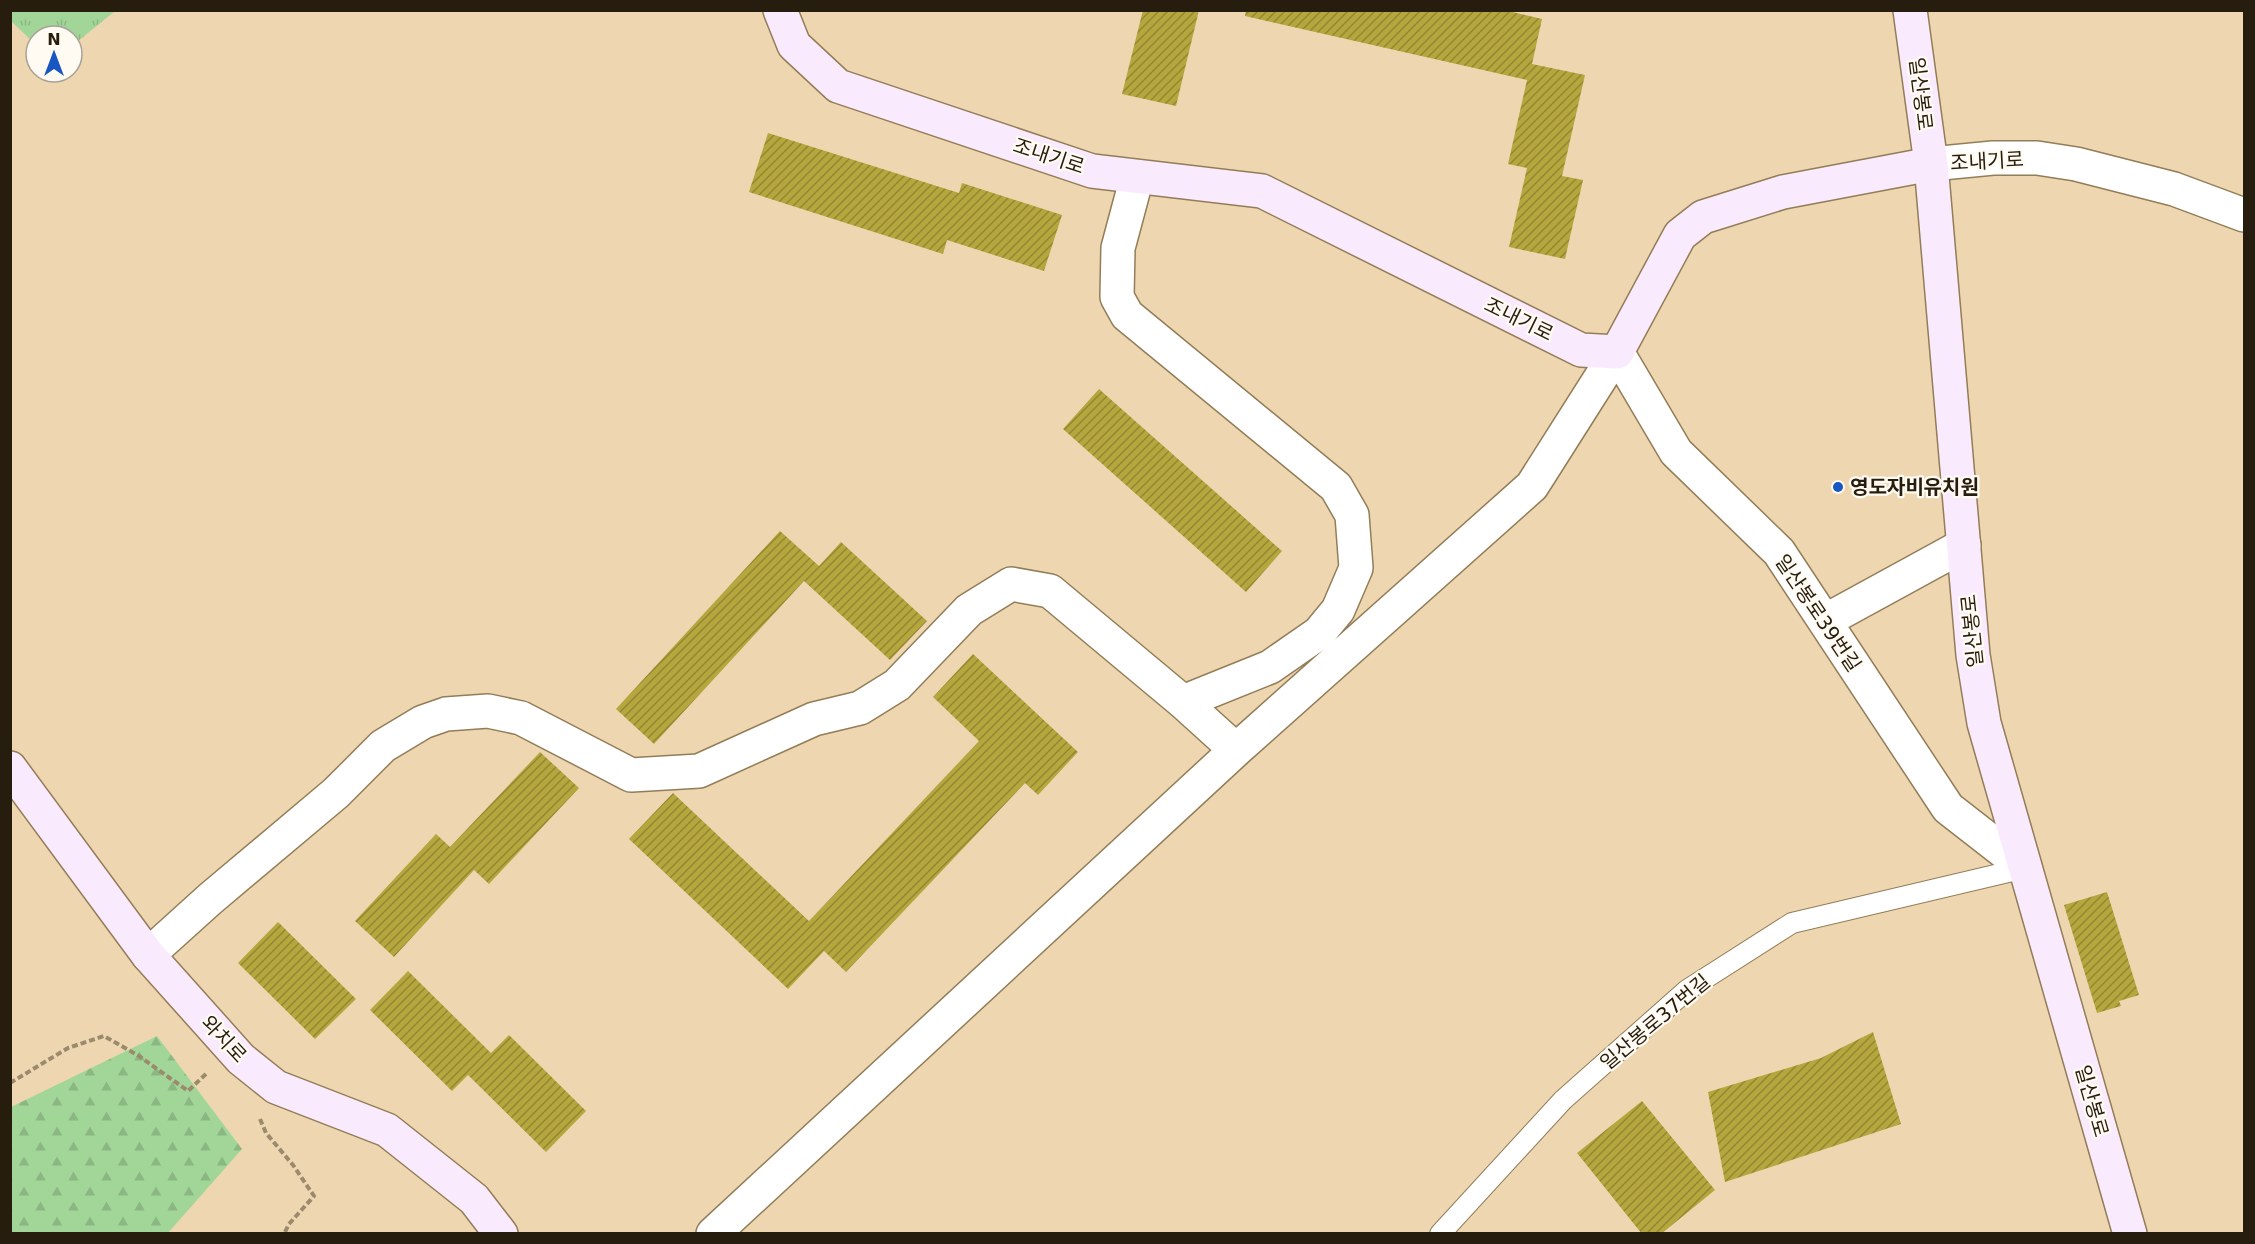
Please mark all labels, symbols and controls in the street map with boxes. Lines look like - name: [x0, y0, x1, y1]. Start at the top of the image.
- north arrow: [24, 24, 84, 84]
- text: N: [47, 30, 61, 49]
- street label: 일산봉로: [1905, 56, 1937, 132]
- street label: 조내기로: [1010, 133, 1088, 179]
- street label: 조내기로: [1950, 147, 2024, 175]
- street label: 조내기로: [1481, 292, 1557, 346]
- place label: 영도자비유치원: [1850, 475, 1979, 499]
- marker: 영도자비유치원: [1831, 480, 1845, 494]
- street label: 일산봉로39번길: [1770, 550, 1866, 676]
- street label: 일산봉로: [1956, 593, 1988, 669]
- street label: 일산봉로37번길: [1595, 969, 1715, 1075]
- street label: 와치로: [196, 1011, 252, 1067]
- street label: 일산봉로: [2070, 1062, 2114, 1140]

